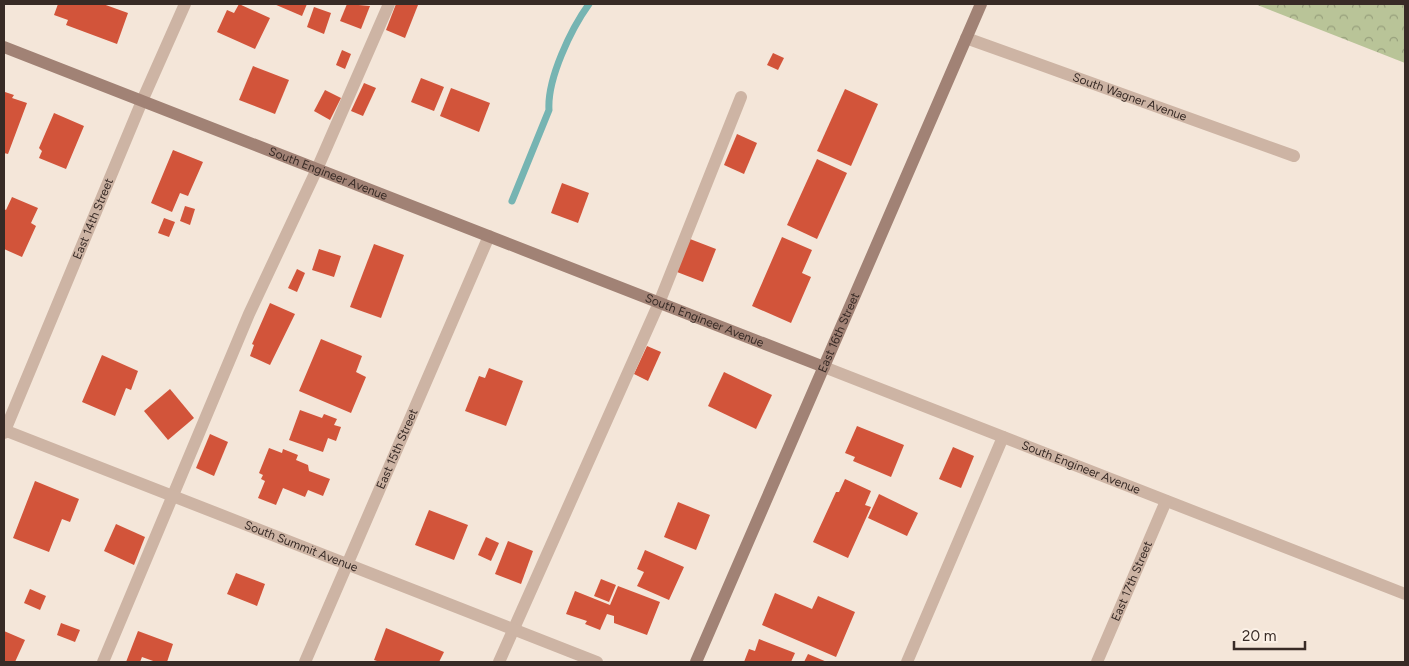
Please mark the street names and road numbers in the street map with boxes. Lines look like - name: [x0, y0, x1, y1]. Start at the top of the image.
- street label: South Wagner Avenue: [1071, 70, 1189, 124]
- street label: South Engineer Avenue: [267, 144, 390, 203]
- street label: East 14th Street: [70, 176, 116, 261]
- street label: East 16th Street: [815, 290, 862, 375]
- street label: South Engineer Avenue: [643, 291, 766, 350]
- street label: East 15th Street: [373, 406, 421, 491]
- street label: South Engineer Avenue: [1020, 438, 1143, 497]
- street label: South Summit Avenue: [242, 518, 360, 575]
- street label: East 17th Street: [1108, 539, 1155, 623]

